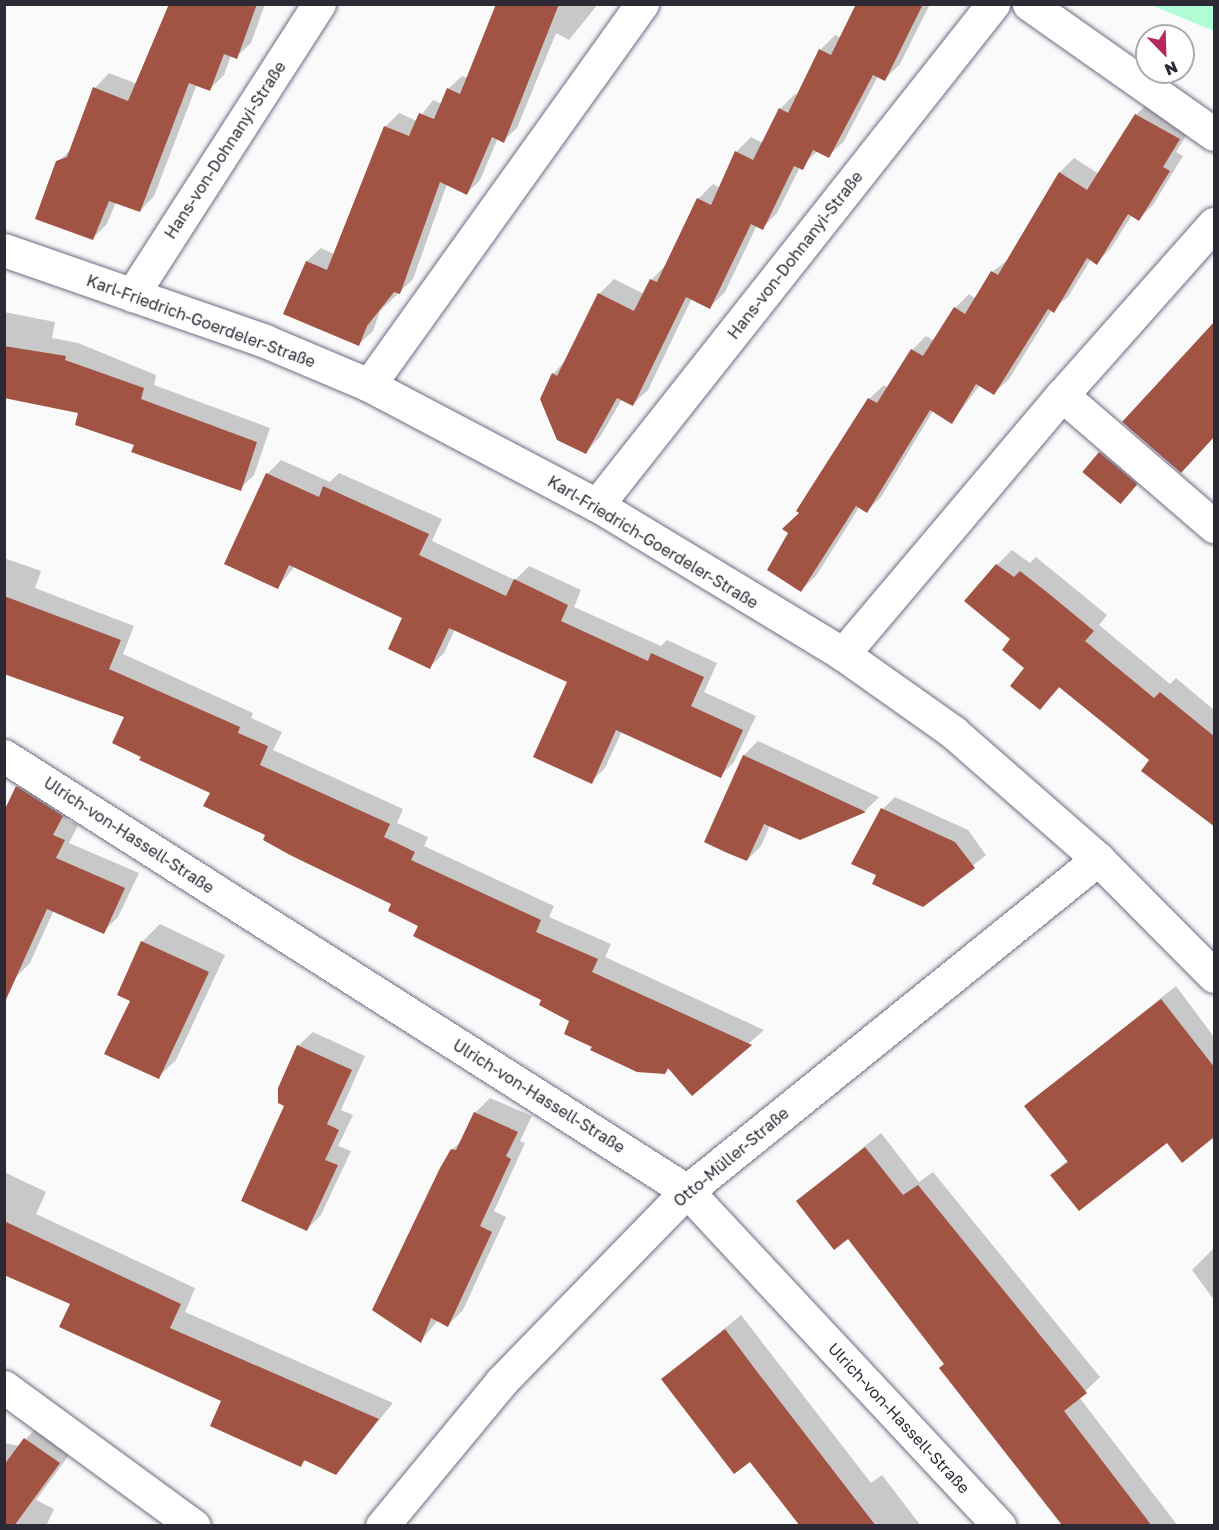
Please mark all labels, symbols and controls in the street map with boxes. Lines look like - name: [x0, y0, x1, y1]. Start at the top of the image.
- north arrow: [1135, 24, 1195, 84]
- text: N: [1162, 57, 1181, 80]
- street label: Hans-von-Dohnanyi-Straße: [160, 58, 290, 242]
- street label: Hans-von-Dohnanyi-Straße: [723, 167, 867, 343]
- street label: Karl-Friedrich-Goerdeler-Straße: [84, 271, 318, 371]
- street label: Karl-Friedrich-Goerdeler-Straße: [544, 471, 762, 613]
- street label: Ulrich-von-Hassell-Straße: [40, 773, 218, 897]
- street label: Ulrich-von-Hassell-Straße: [450, 1035, 628, 1157]
- street label: Otto-Müller-Straße: [670, 1103, 792, 1211]
- street label: Ulrich-von-Hassell-Straße: [824, 1339, 974, 1497]

